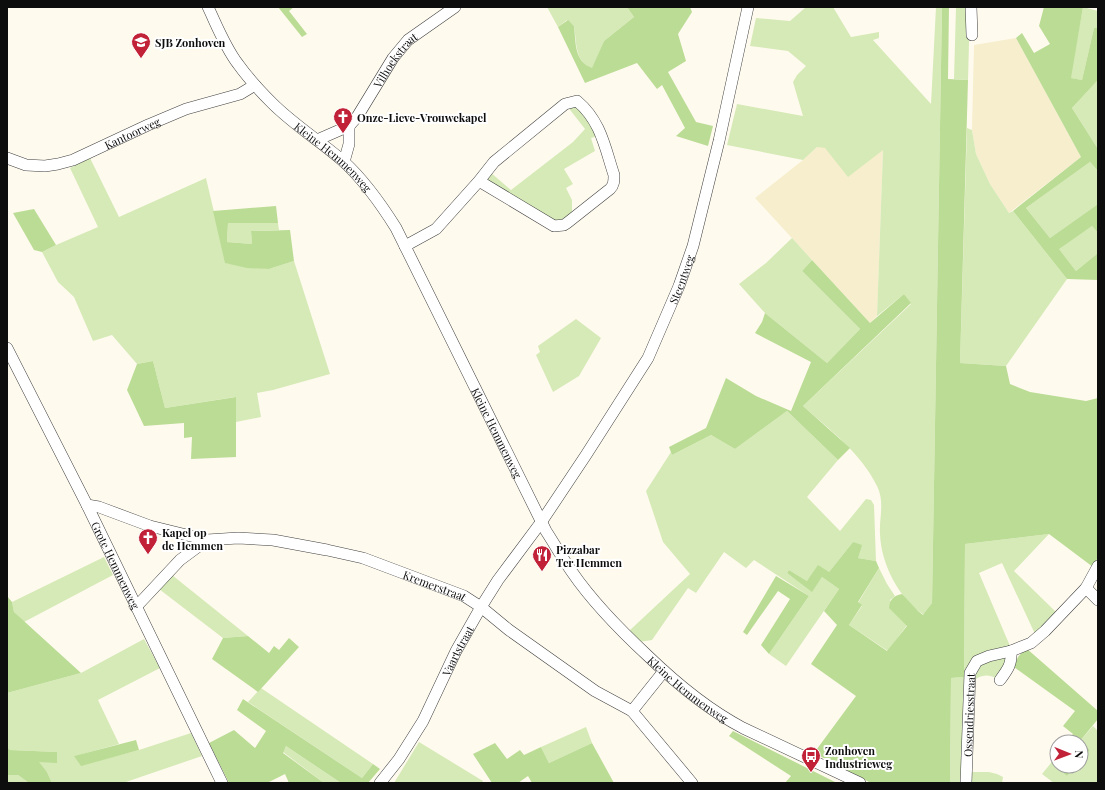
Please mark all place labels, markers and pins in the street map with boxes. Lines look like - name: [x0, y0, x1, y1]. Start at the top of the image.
- school or university icon: SJB Zonhoven: [130, 31, 152, 59]
- place label: SJB Zonhoven: [155, 35, 226, 50]
- church icon: Onze-Lieve-Vrouwekapel: [332, 106, 354, 134]
- place label: Onze-Lieve-Vrouwekapel: [357, 110, 487, 125]
- place label: Kapel op de Hemmen: [162, 525, 223, 553]
- church icon: Kapel op de Hemmen: [137, 527, 159, 555]
- place label: Pizzabar Ter Hemmen: [556, 542, 622, 570]
- restaurant icon: Pizzabar Ter Hemmen: [531, 544, 553, 572]
- place label: Zonhoven Industrieweg: [825, 743, 893, 771]
- bus stop icon: Zonhoven Industrieweg: [800, 745, 822, 773]

